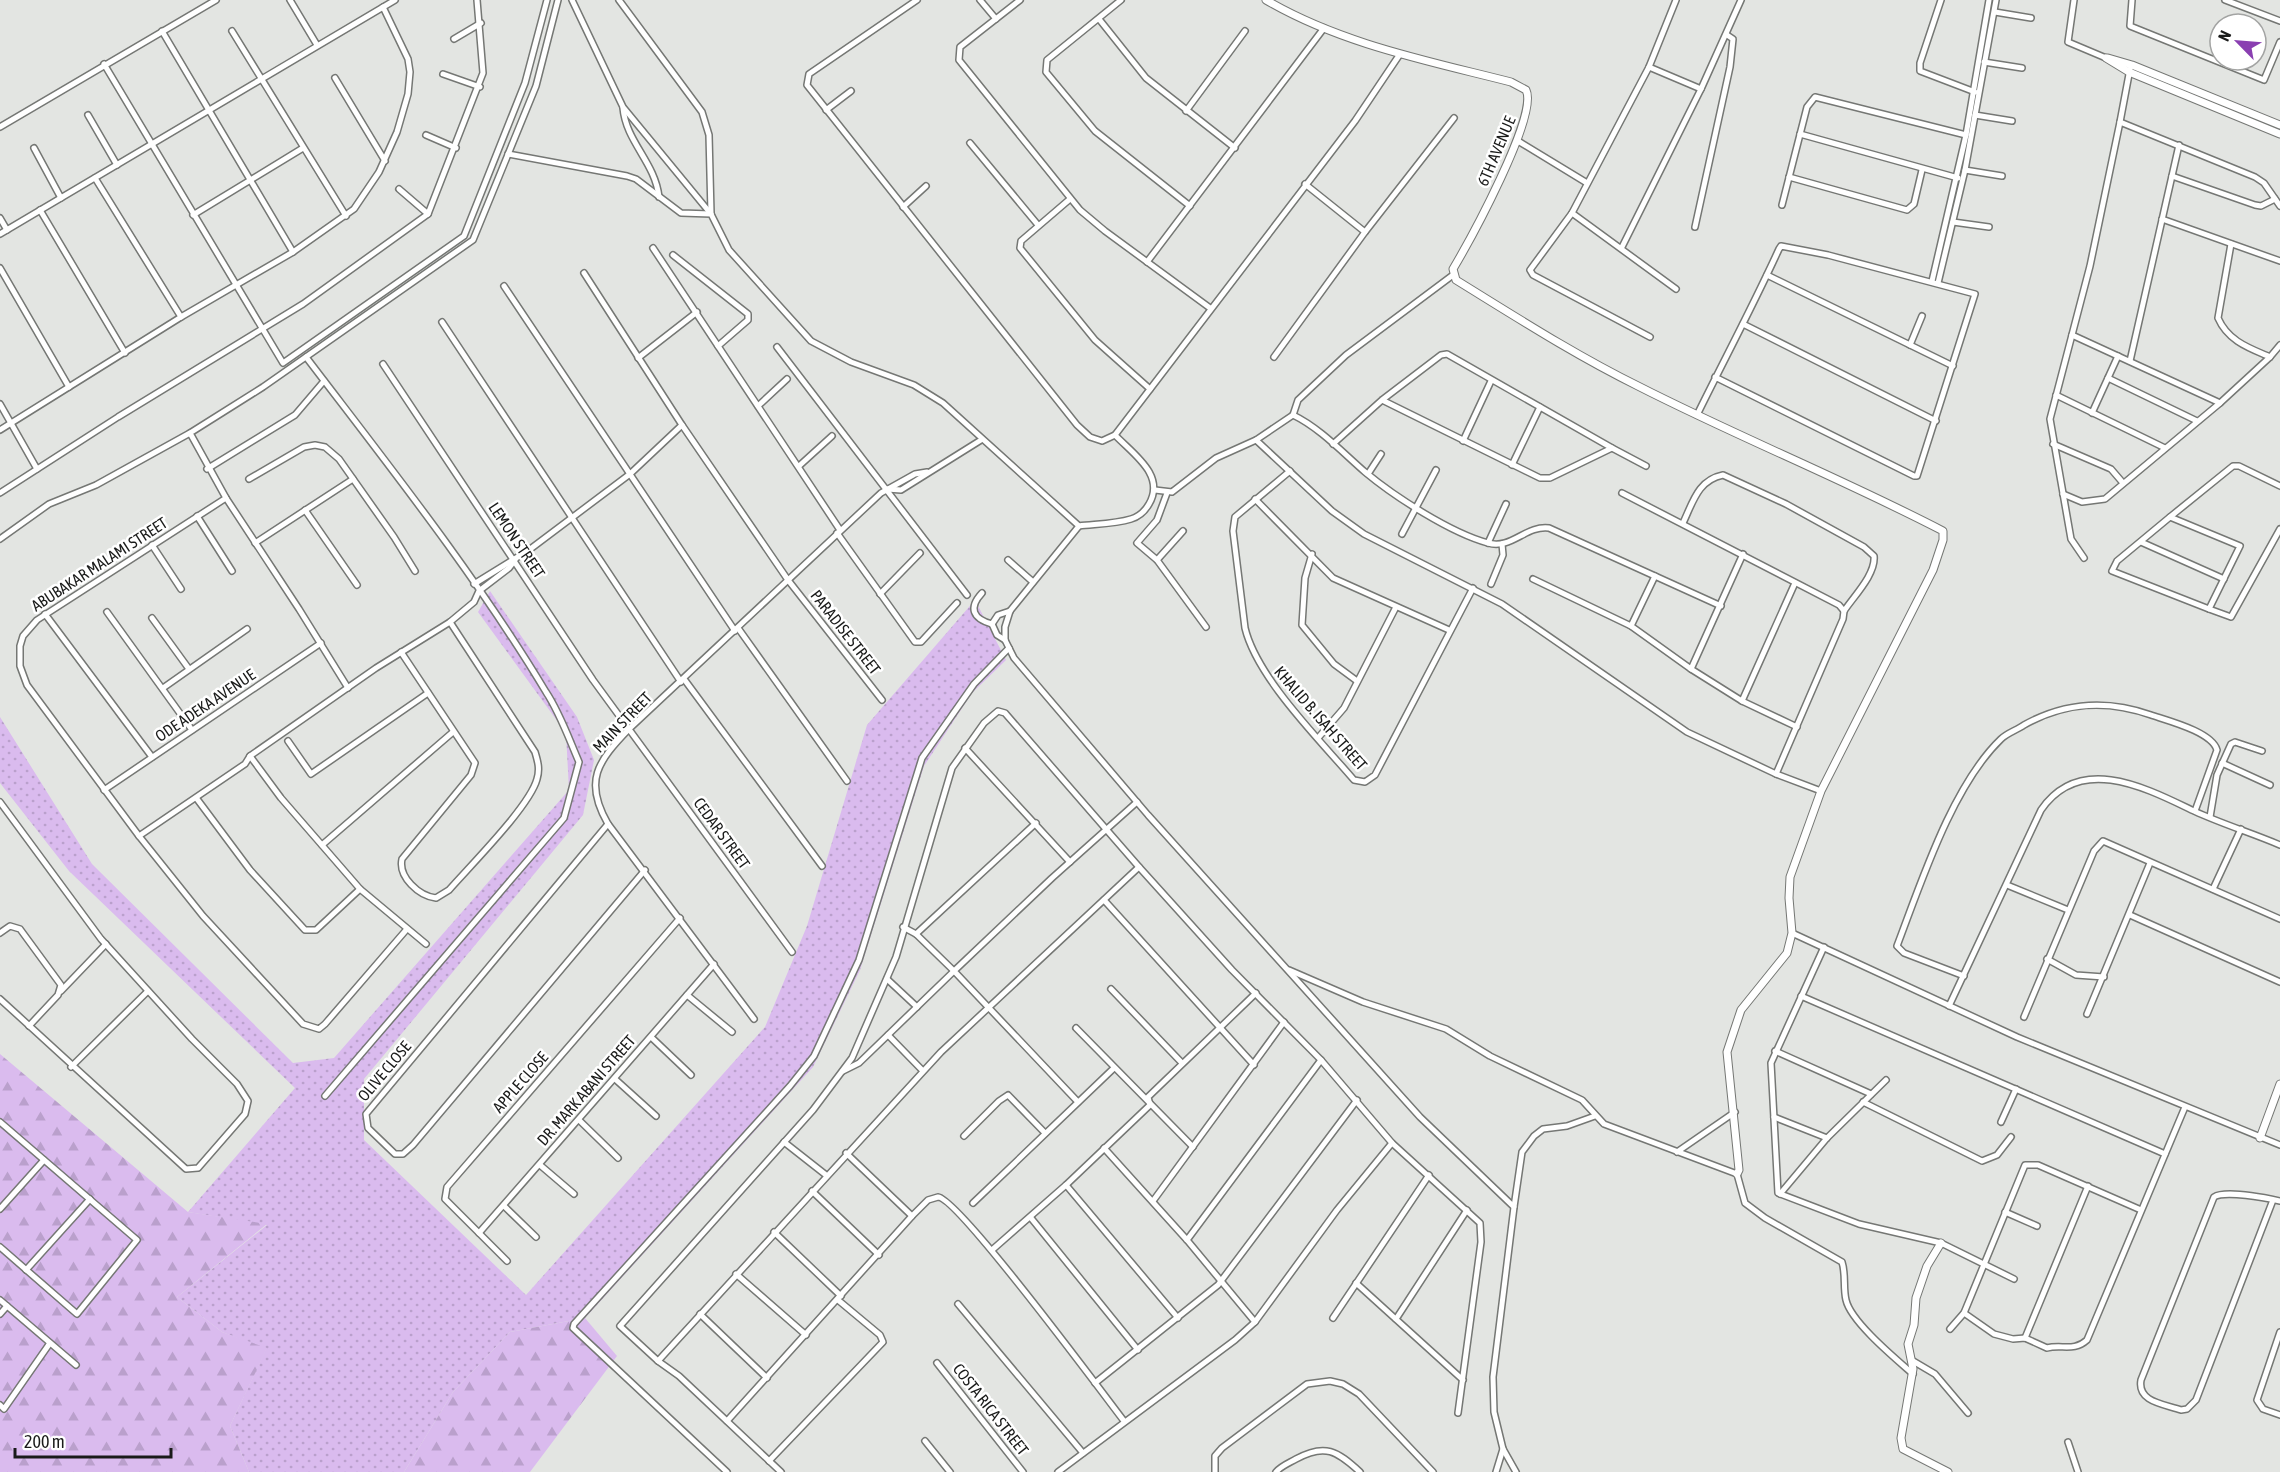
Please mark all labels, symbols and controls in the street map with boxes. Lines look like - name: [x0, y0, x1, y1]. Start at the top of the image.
- north arrow: [2208, 12, 2268, 72]
- text: N: [2214, 28, 2235, 44]
- street label: 6TH AVENUE: [1473, 113, 1519, 189]
- street label: LEMON STREET: [485, 499, 549, 581]
- street label: ABUBAKAR MALAMI STREET: [28, 513, 170, 615]
- street label: PARADISE STREET: [807, 586, 885, 678]
- street label: KHALID B. ISAH STREET: [1271, 662, 1371, 774]
- street label: ODE ADEKA AVENUE: [152, 665, 259, 745]
- street label: MAIN STREET: [589, 688, 655, 756]
- street label: CEDAR STREET: [690, 794, 754, 872]
- street label: DR. MARK ABANI STREET: [533, 1031, 639, 1149]
- street label: OLIVE CLOSE: [354, 1037, 414, 1105]
- street label: APPLE CLOSE: [489, 1048, 551, 1116]
- street label: COSTA RICA STREET: [950, 1360, 1032, 1458]
- scale bar: [15, 1421, 171, 1459]
- text: 200 m: [24, 1431, 65, 1452]

